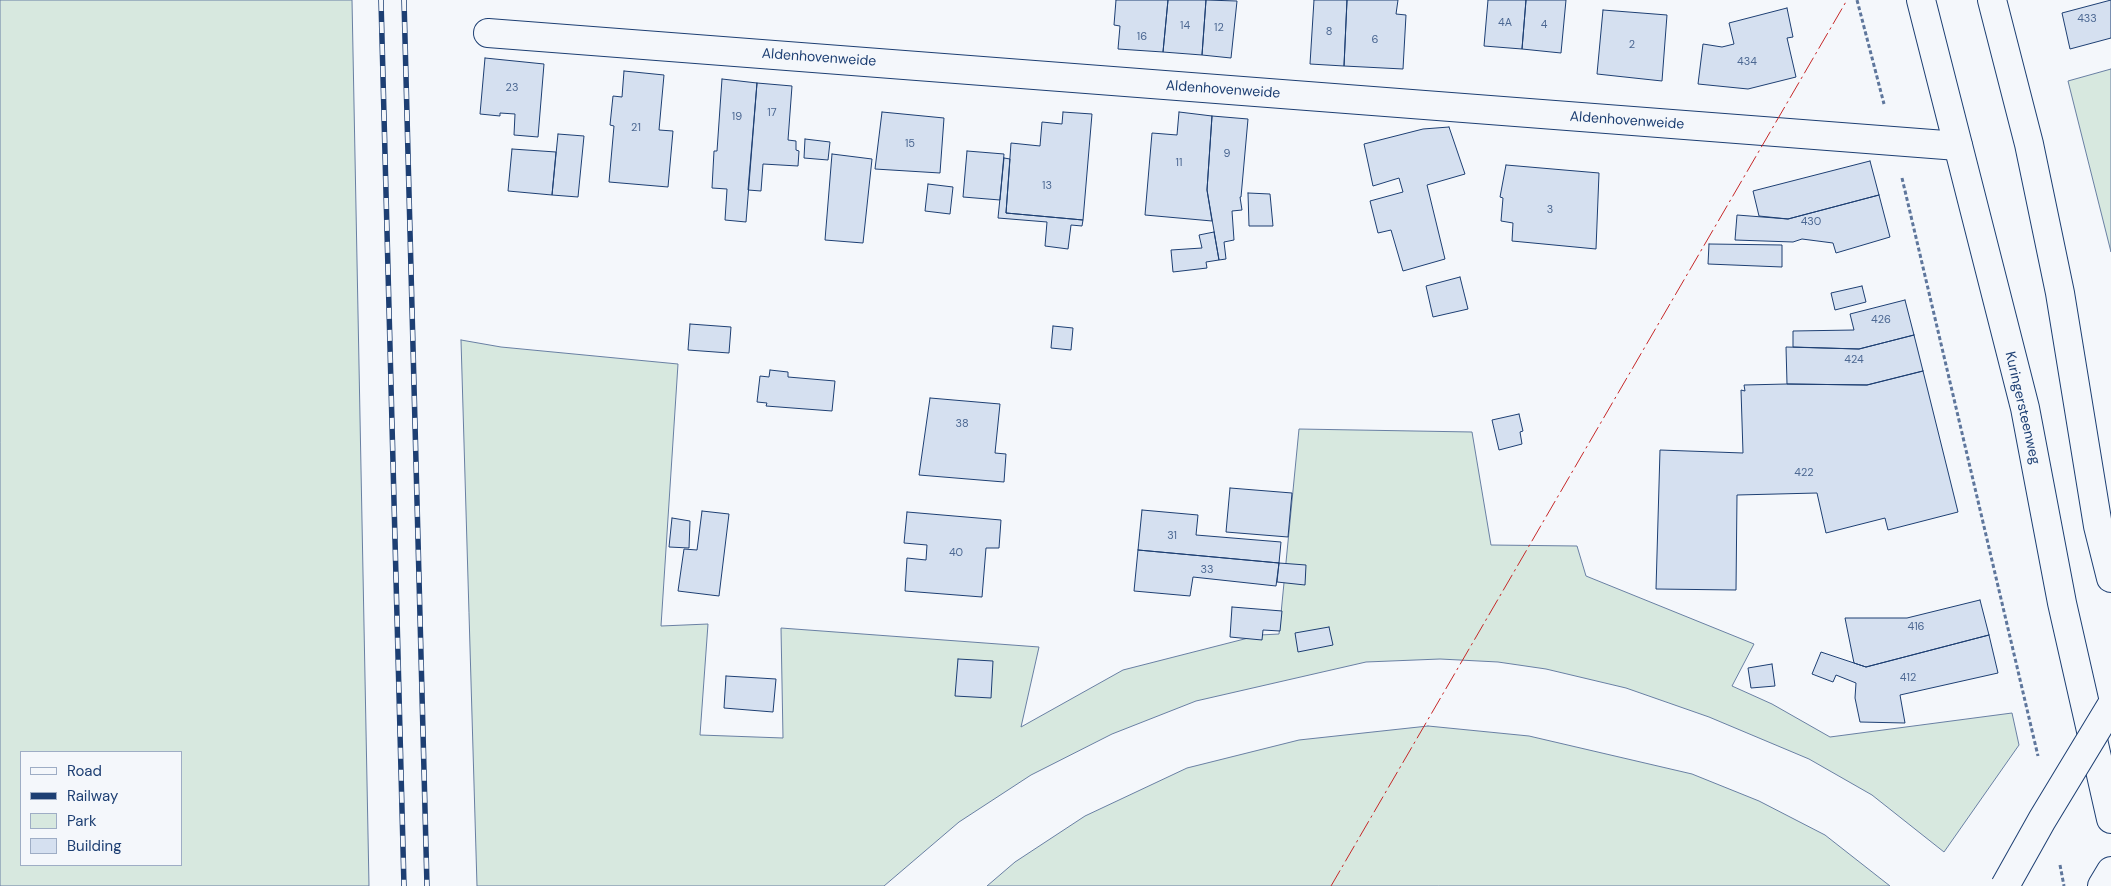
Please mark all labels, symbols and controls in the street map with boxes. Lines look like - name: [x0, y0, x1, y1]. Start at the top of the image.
- house number: 433: [2077, 12, 2097, 26]
- house number: 4A: [1498, 16, 1512, 30]
- house number: 4: [1541, 18, 1547, 32]
- house number: 14: [1180, 19, 1190, 33]
- house number: 12: [1214, 21, 1224, 35]
- house number: 8: [1326, 25, 1332, 39]
- house number: 16: [1137, 30, 1147, 44]
- house number: 6: [1372, 33, 1378, 47]
- house number: 2: [1629, 38, 1635, 52]
- street label: Aldenhovenweide: [761, 46, 877, 70]
- house number: 434: [1737, 55, 1757, 69]
- street label: Aldenhovenweide: [1165, 78, 1281, 102]
- house number: 23: [506, 81, 518, 95]
- house number: 17: [767, 106, 777, 120]
- street label: Aldenhovenweide: [1569, 109, 1685, 133]
- house number: 19: [732, 110, 742, 124]
- house number: 21: [631, 121, 641, 135]
- house number: 15: [905, 137, 915, 151]
- house number: 9: [1224, 147, 1230, 161]
- house number: 11: [1176, 156, 1182, 170]
- house number: 13: [1042, 179, 1052, 193]
- house number: 3: [1547, 203, 1553, 217]
- house number: 430: [1801, 215, 1821, 229]
- house number: 426: [1871, 313, 1891, 327]
- street label: Kuringersteenweg: [2001, 350, 2043, 466]
- house number: 424: [1844, 353, 1864, 367]
- house number: 38: [955, 417, 969, 431]
- house number: 422: [1794, 466, 1814, 480]
- house number: 31: [1167, 529, 1177, 543]
- house number: 40: [949, 546, 963, 560]
- house number: 33: [1200, 563, 1214, 577]
- house number: 416: [1907, 620, 1925, 634]
- house number: 412: [1900, 671, 1916, 685]
- legend: [20, 751, 182, 866]
- text: Road: [67, 761, 102, 781]
- text: Railway: [67, 786, 118, 806]
- text: Park: [67, 811, 97, 831]
- text: Building: [67, 836, 122, 856]

